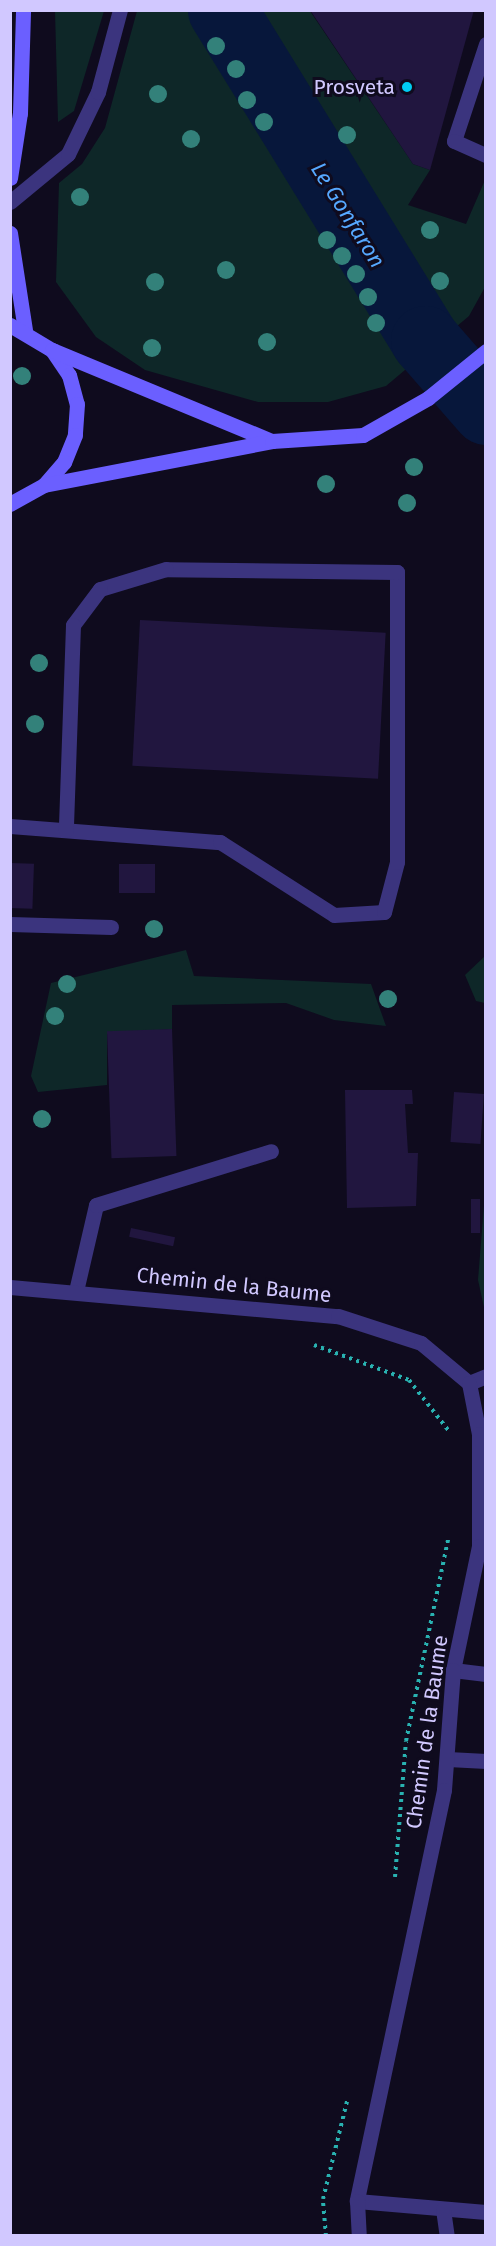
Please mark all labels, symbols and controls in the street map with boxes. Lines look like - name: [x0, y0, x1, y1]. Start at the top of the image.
- place label: Prosveta: [313, 74, 395, 100]
- marker: Prosveta: [400, 80, 414, 94]
- water label: Le Gonfaron: [305, 157, 391, 273]
- street label: Chemin de la Baume: [135, 1262, 333, 1308]
- street label: Chemin de la Baume: [401, 1633, 453, 1831]

